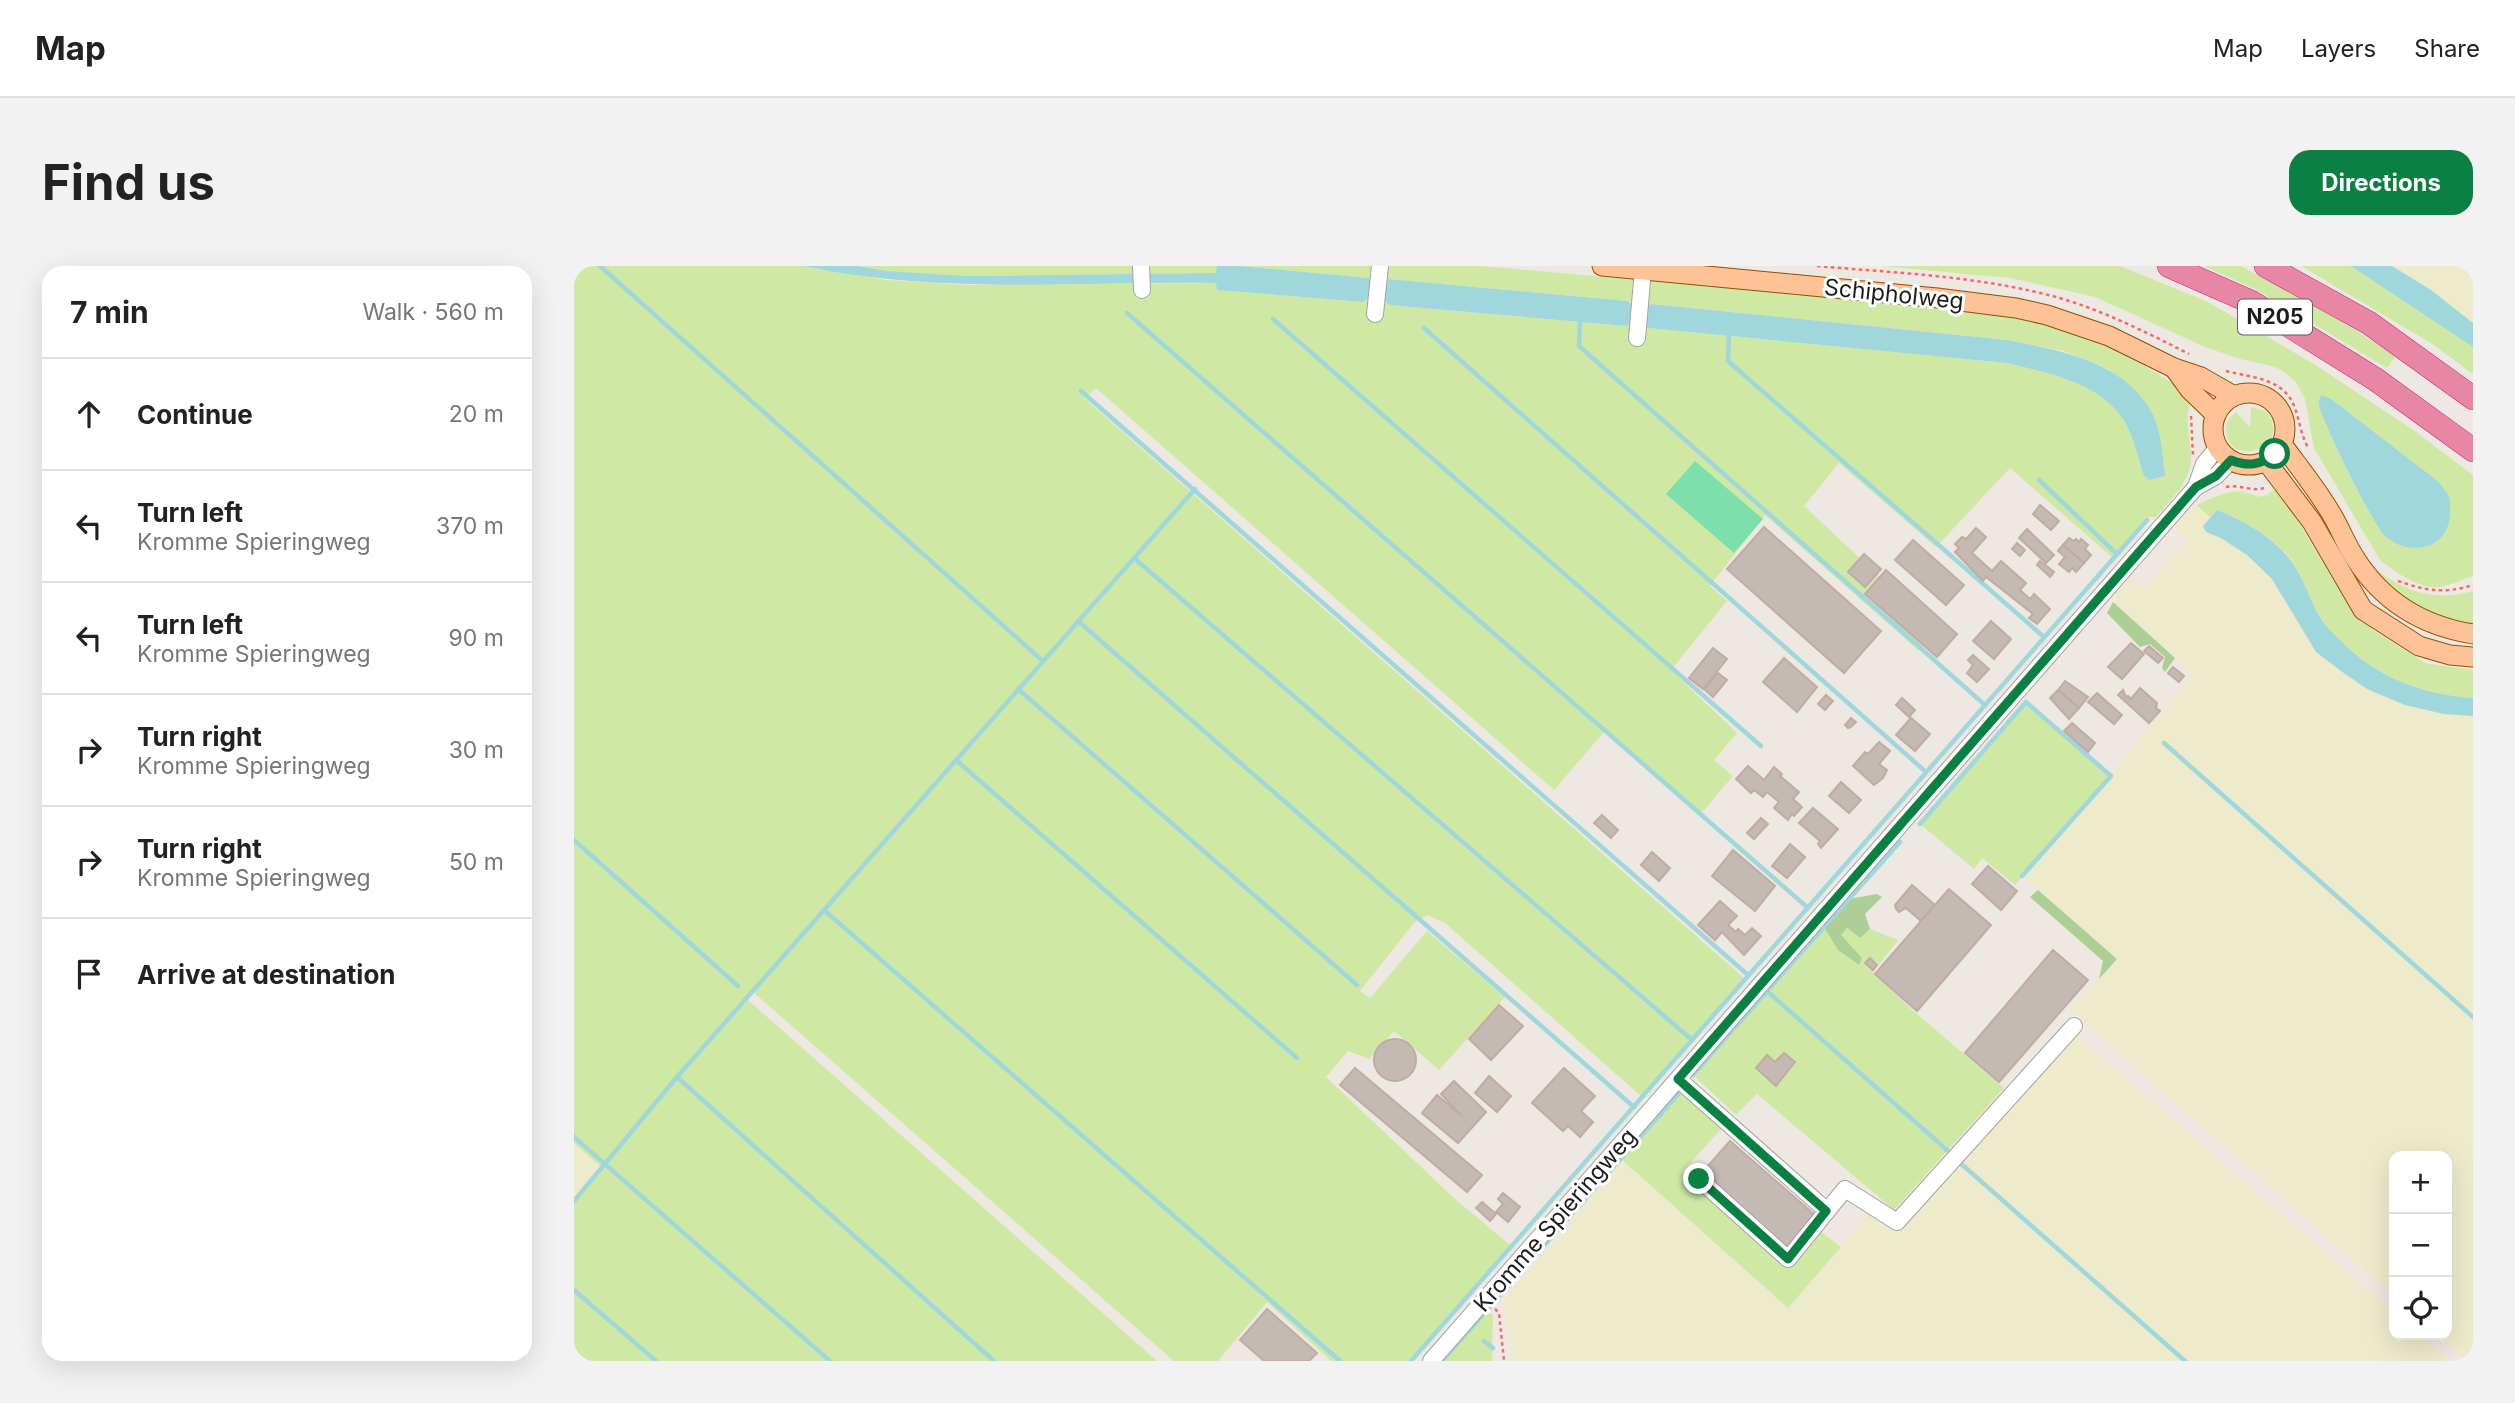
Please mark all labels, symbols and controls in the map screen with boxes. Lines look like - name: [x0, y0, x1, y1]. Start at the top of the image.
- text: Map: [35, 28, 106, 68]
- text: Map: [2213, 34, 2263, 63]
- text: Layers: [2301, 34, 2376, 63]
- text: Share: [2414, 34, 2480, 63]
- button: Directions: [2289, 150, 2473, 215]
- text: Find us: [42, 153, 215, 212]
- street label: Schipholweg: [1823, 273, 1965, 315]
- text: 7 min: [70, 294, 149, 330]
- text: Walk · 560 m: [362, 298, 504, 326]
- road number: N205: [2238, 300, 2312, 334]
- icon: ahead: [70, 395, 108, 433]
- text: Continue: [137, 399, 253, 430]
- text: 20 m: [449, 400, 504, 428]
- route start: [2259, 438, 2290, 469]
- text: Turn left: [137, 497, 243, 528]
- icon: left: [70, 507, 108, 545]
- text: 370 m: [436, 512, 504, 540]
- text: Kromme Spieringweg: [137, 528, 371, 556]
- text: Turn left: [137, 609, 243, 640]
- icon: left: [70, 619, 108, 657]
- text: 90 m: [449, 624, 504, 652]
- text: Kromme Spieringweg: [137, 640, 371, 668]
- text: Turn right: [137, 721, 262, 752]
- icon: right: [70, 731, 108, 769]
- text: 30 m: [449, 736, 504, 764]
- text: Kromme Spieringweg: [137, 752, 371, 780]
- text: Turn right: [137, 833, 262, 864]
- icon: right: [70, 843, 108, 881]
- text: 50 m: [449, 848, 504, 876]
- text: Kromme Spieringweg: [137, 864, 371, 892]
- icon: arrive: [70, 955, 108, 993]
- text: Arrive at destination: [137, 959, 396, 990]
- street label: Kromme Spieringweg: [1468, 1123, 1642, 1317]
- map controls: [2389, 1151, 2452, 1340]
- button: +: [2389, 1151, 2452, 1214]
- route end: [1683, 1163, 1714, 1194]
- button: −: [2389, 1214, 2452, 1277]
- button: locate: [2389, 1277, 2452, 1340]

